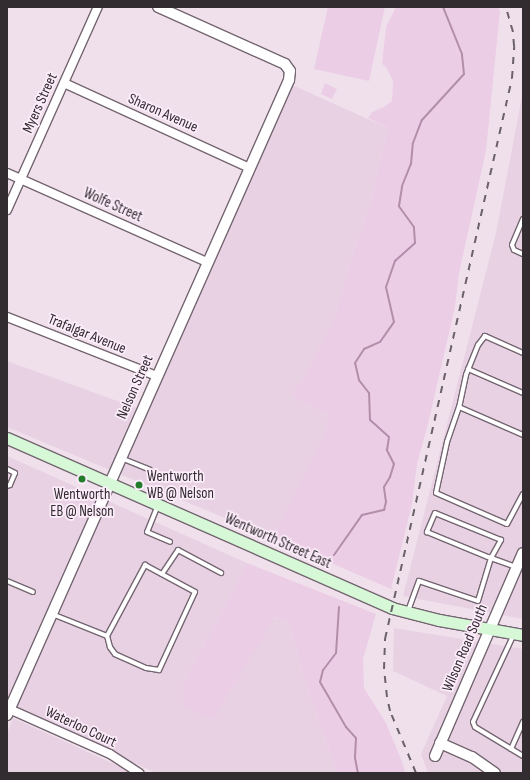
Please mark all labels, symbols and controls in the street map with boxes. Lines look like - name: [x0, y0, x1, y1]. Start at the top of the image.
- street label: Myers Street: [19, 70, 61, 136]
- street label: Sharon Avenue: [125, 90, 201, 136]
- street label: Wolfe Street: [81, 184, 145, 226]
- street label: Trafalgar Avenue: [45, 310, 129, 358]
- street label: Nelson Street: [113, 352, 157, 422]
- place label: Wentworth WB @ Nelson: [147, 467, 214, 502]
- marker: Wentworth EB @ Nelson: [77, 474, 87, 484]
- marker: Wentworth WB @ Nelson: [134, 480, 144, 490]
- place label: Wentworth EB @ Nelson: [50, 485, 114, 520]
- street label: Wentworth Street East: [222, 509, 334, 573]
- street label: Wilson Road South: [439, 602, 491, 694]
- street label: Waterloo Court: [43, 703, 119, 751]

